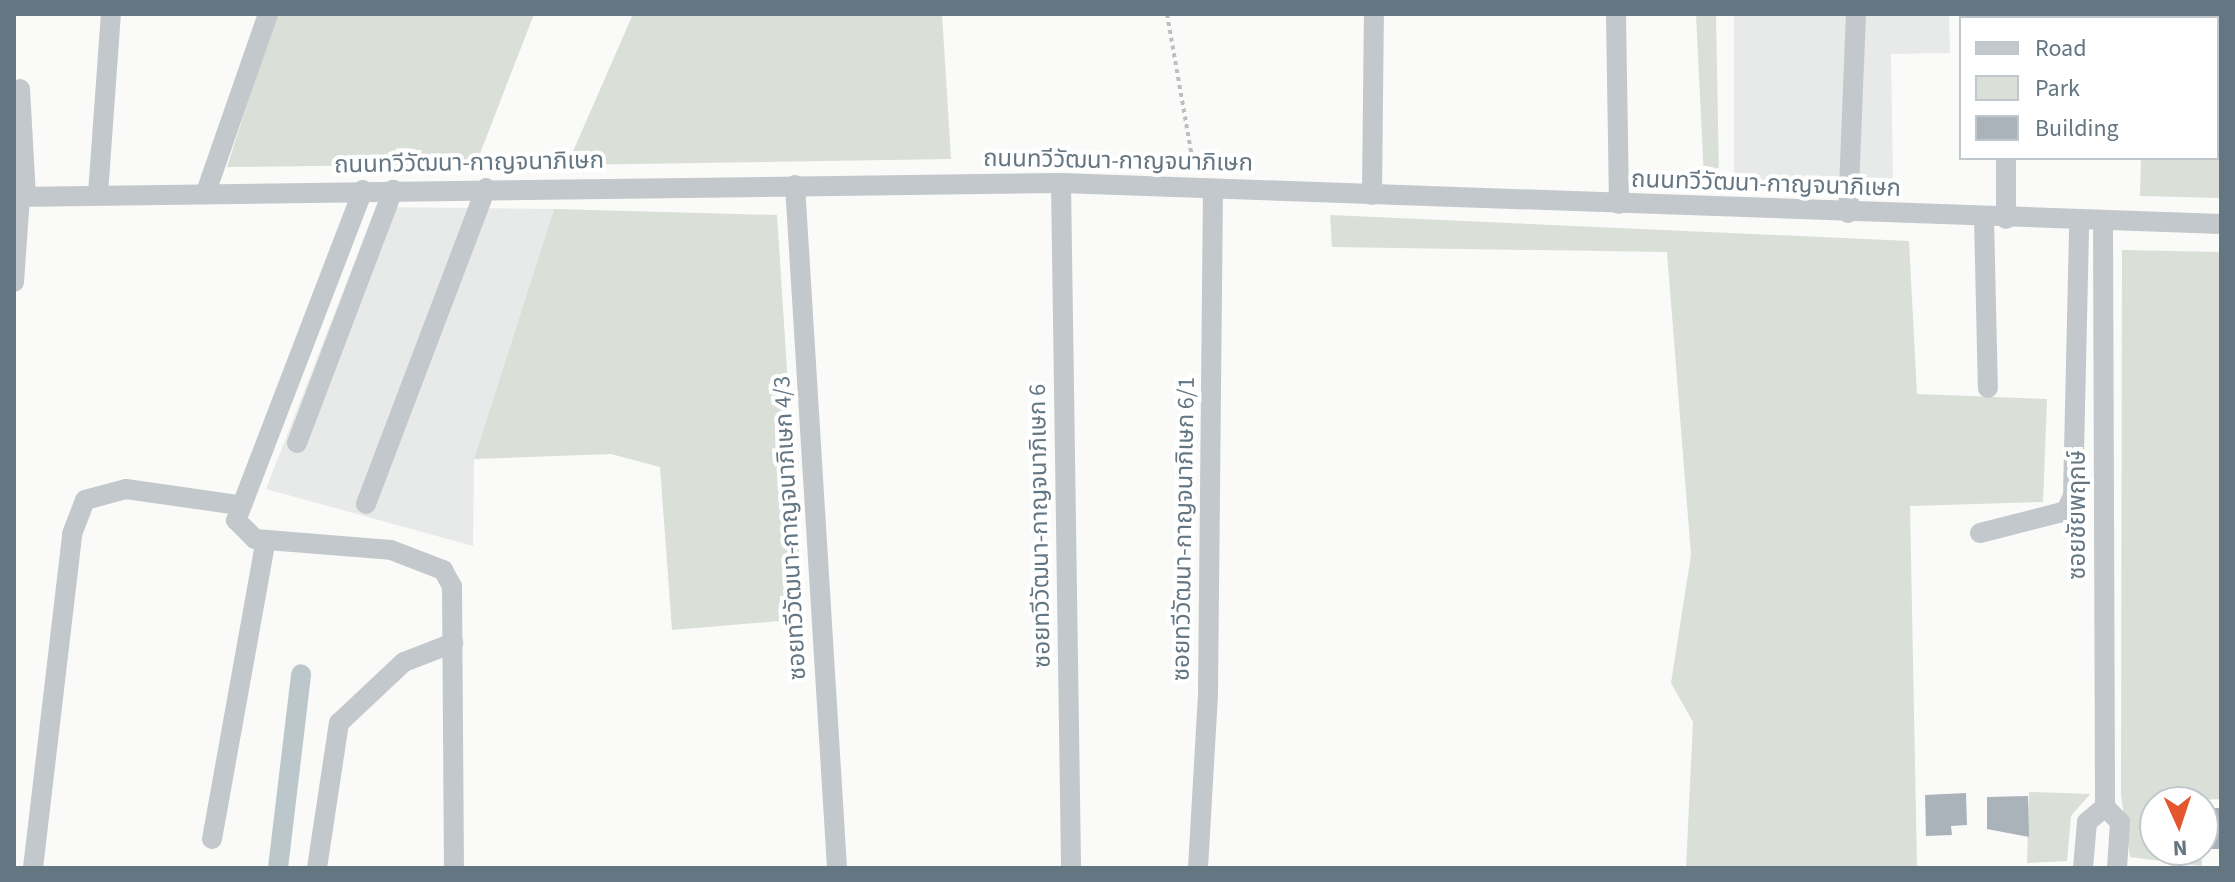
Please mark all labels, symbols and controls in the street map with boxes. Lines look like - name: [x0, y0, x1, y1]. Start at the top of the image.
- legend: [1959, 16, 2219, 160]
- text: Road: [2035, 31, 2087, 66]
- text: Park: [2035, 71, 2080, 106]
- text: Building: [2035, 111, 2119, 146]
- street label: ถนนทวีวัฒนา-กาญจนาภิเษก: [983, 144, 1253, 178]
- street label: ถนนทวีวัฒนา-กาญจนาภิเษก: [334, 146, 604, 180]
- street label: ถนนทวีวัฒนา-กาญจนาภิเษก: [1631, 165, 1901, 203]
- street label: ซอยทวีวัฒนา-กาญจนาภิเษก 4/3: [768, 375, 812, 681]
- street label: ซอยทวีวัฒนา-กาญจนาภิเษก 6/1: [1167, 377, 1201, 681]
- street label: ซอยทวีวัฒนา-กาญจนาภิเษก 6: [1023, 384, 1057, 668]
- street label: ซอยชัยพฤกษ์: [2064, 450, 2092, 580]
- north arrow: [2139, 786, 2219, 866]
- text: N: [2172, 832, 2188, 864]

